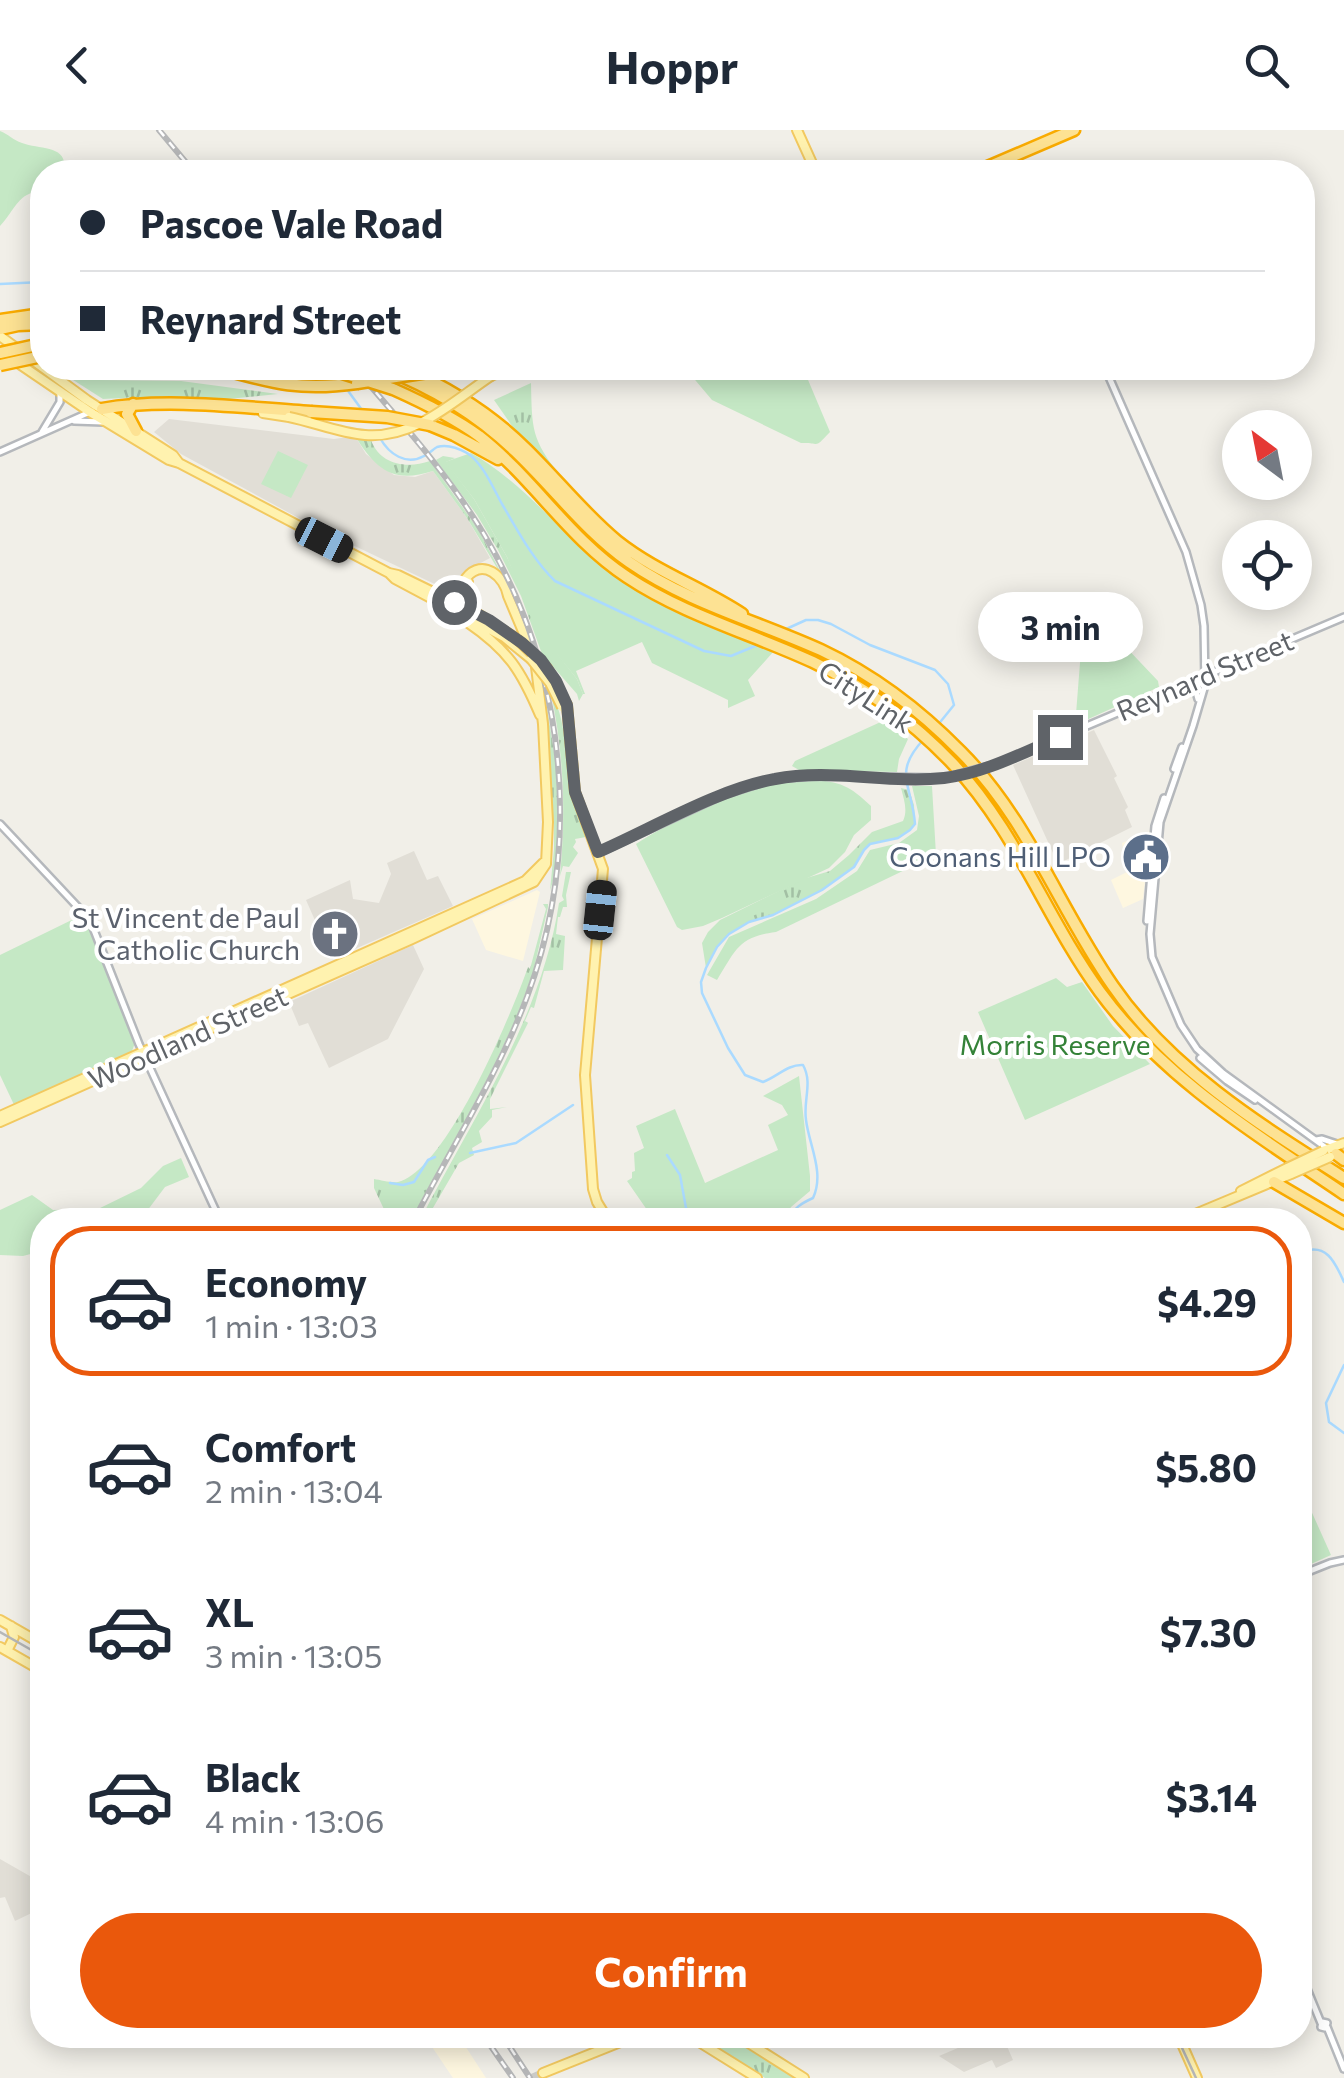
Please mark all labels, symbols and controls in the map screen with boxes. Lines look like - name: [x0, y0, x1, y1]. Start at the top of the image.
- icon: back: [50, 38, 105, 93]
- text: Hoppr: [606, 38, 738, 93]
- icon: search: [1239, 38, 1294, 93]
- text: Pascoe Vale Road: [140, 199, 443, 246]
- text: Reynard Street: [140, 295, 401, 342]
- north arrow: [1222, 410, 1312, 500]
- map controls: [1222, 410, 1312, 610]
- car: [290, 513, 358, 567]
- button: locate: [1222, 520, 1312, 610]
- route start: [432, 580, 477, 625]
- callout: 3 min: [978, 592, 1142, 662]
- text: 3 min: [1020, 607, 1101, 647]
- street label: Reynard Street: [1111, 623, 1298, 728]
- street label: CityLink: [813, 653, 921, 740]
- route end: [1038, 715, 1083, 760]
- public building icon: Coonans Hill LPO: [1120, 831, 1172, 883]
- place label: Coonans Hill LPO: [889, 839, 1111, 873]
- car: [582, 879, 618, 941]
- place label: St Vincent de Paul Catholic Church: [72, 900, 300, 966]
- church icon: St Vincent de Paul Catholic Church: [309, 908, 361, 960]
- street label: Woodland Street: [83, 978, 293, 1096]
- park label: Morris Reserve: [959, 1027, 1151, 1061]
- icon: car: [85, 1256, 175, 1346]
- text: Economy: [205, 1258, 367, 1305]
- text: $4.29: [1157, 1278, 1257, 1325]
- text: 1 min · 13:03: [205, 1305, 378, 1345]
- icon: car: [85, 1421, 175, 1511]
- text: Comfort: [205, 1423, 356, 1470]
- text: $5.80: [1155, 1443, 1257, 1490]
- text: 2 min · 13:04: [205, 1470, 383, 1510]
- icon: car: [85, 1586, 175, 1676]
- text: XL: [205, 1588, 254, 1635]
- text: $7.30: [1160, 1608, 1257, 1655]
- text: 3 min · 13:05: [205, 1635, 382, 1675]
- icon: car: [85, 1751, 175, 1841]
- text: Black: [205, 1753, 301, 1800]
- text: $3.14: [1166, 1773, 1257, 1820]
- text: 4 min · 13:06: [205, 1800, 384, 1840]
- button: Confirm: [80, 1913, 1262, 2028]

